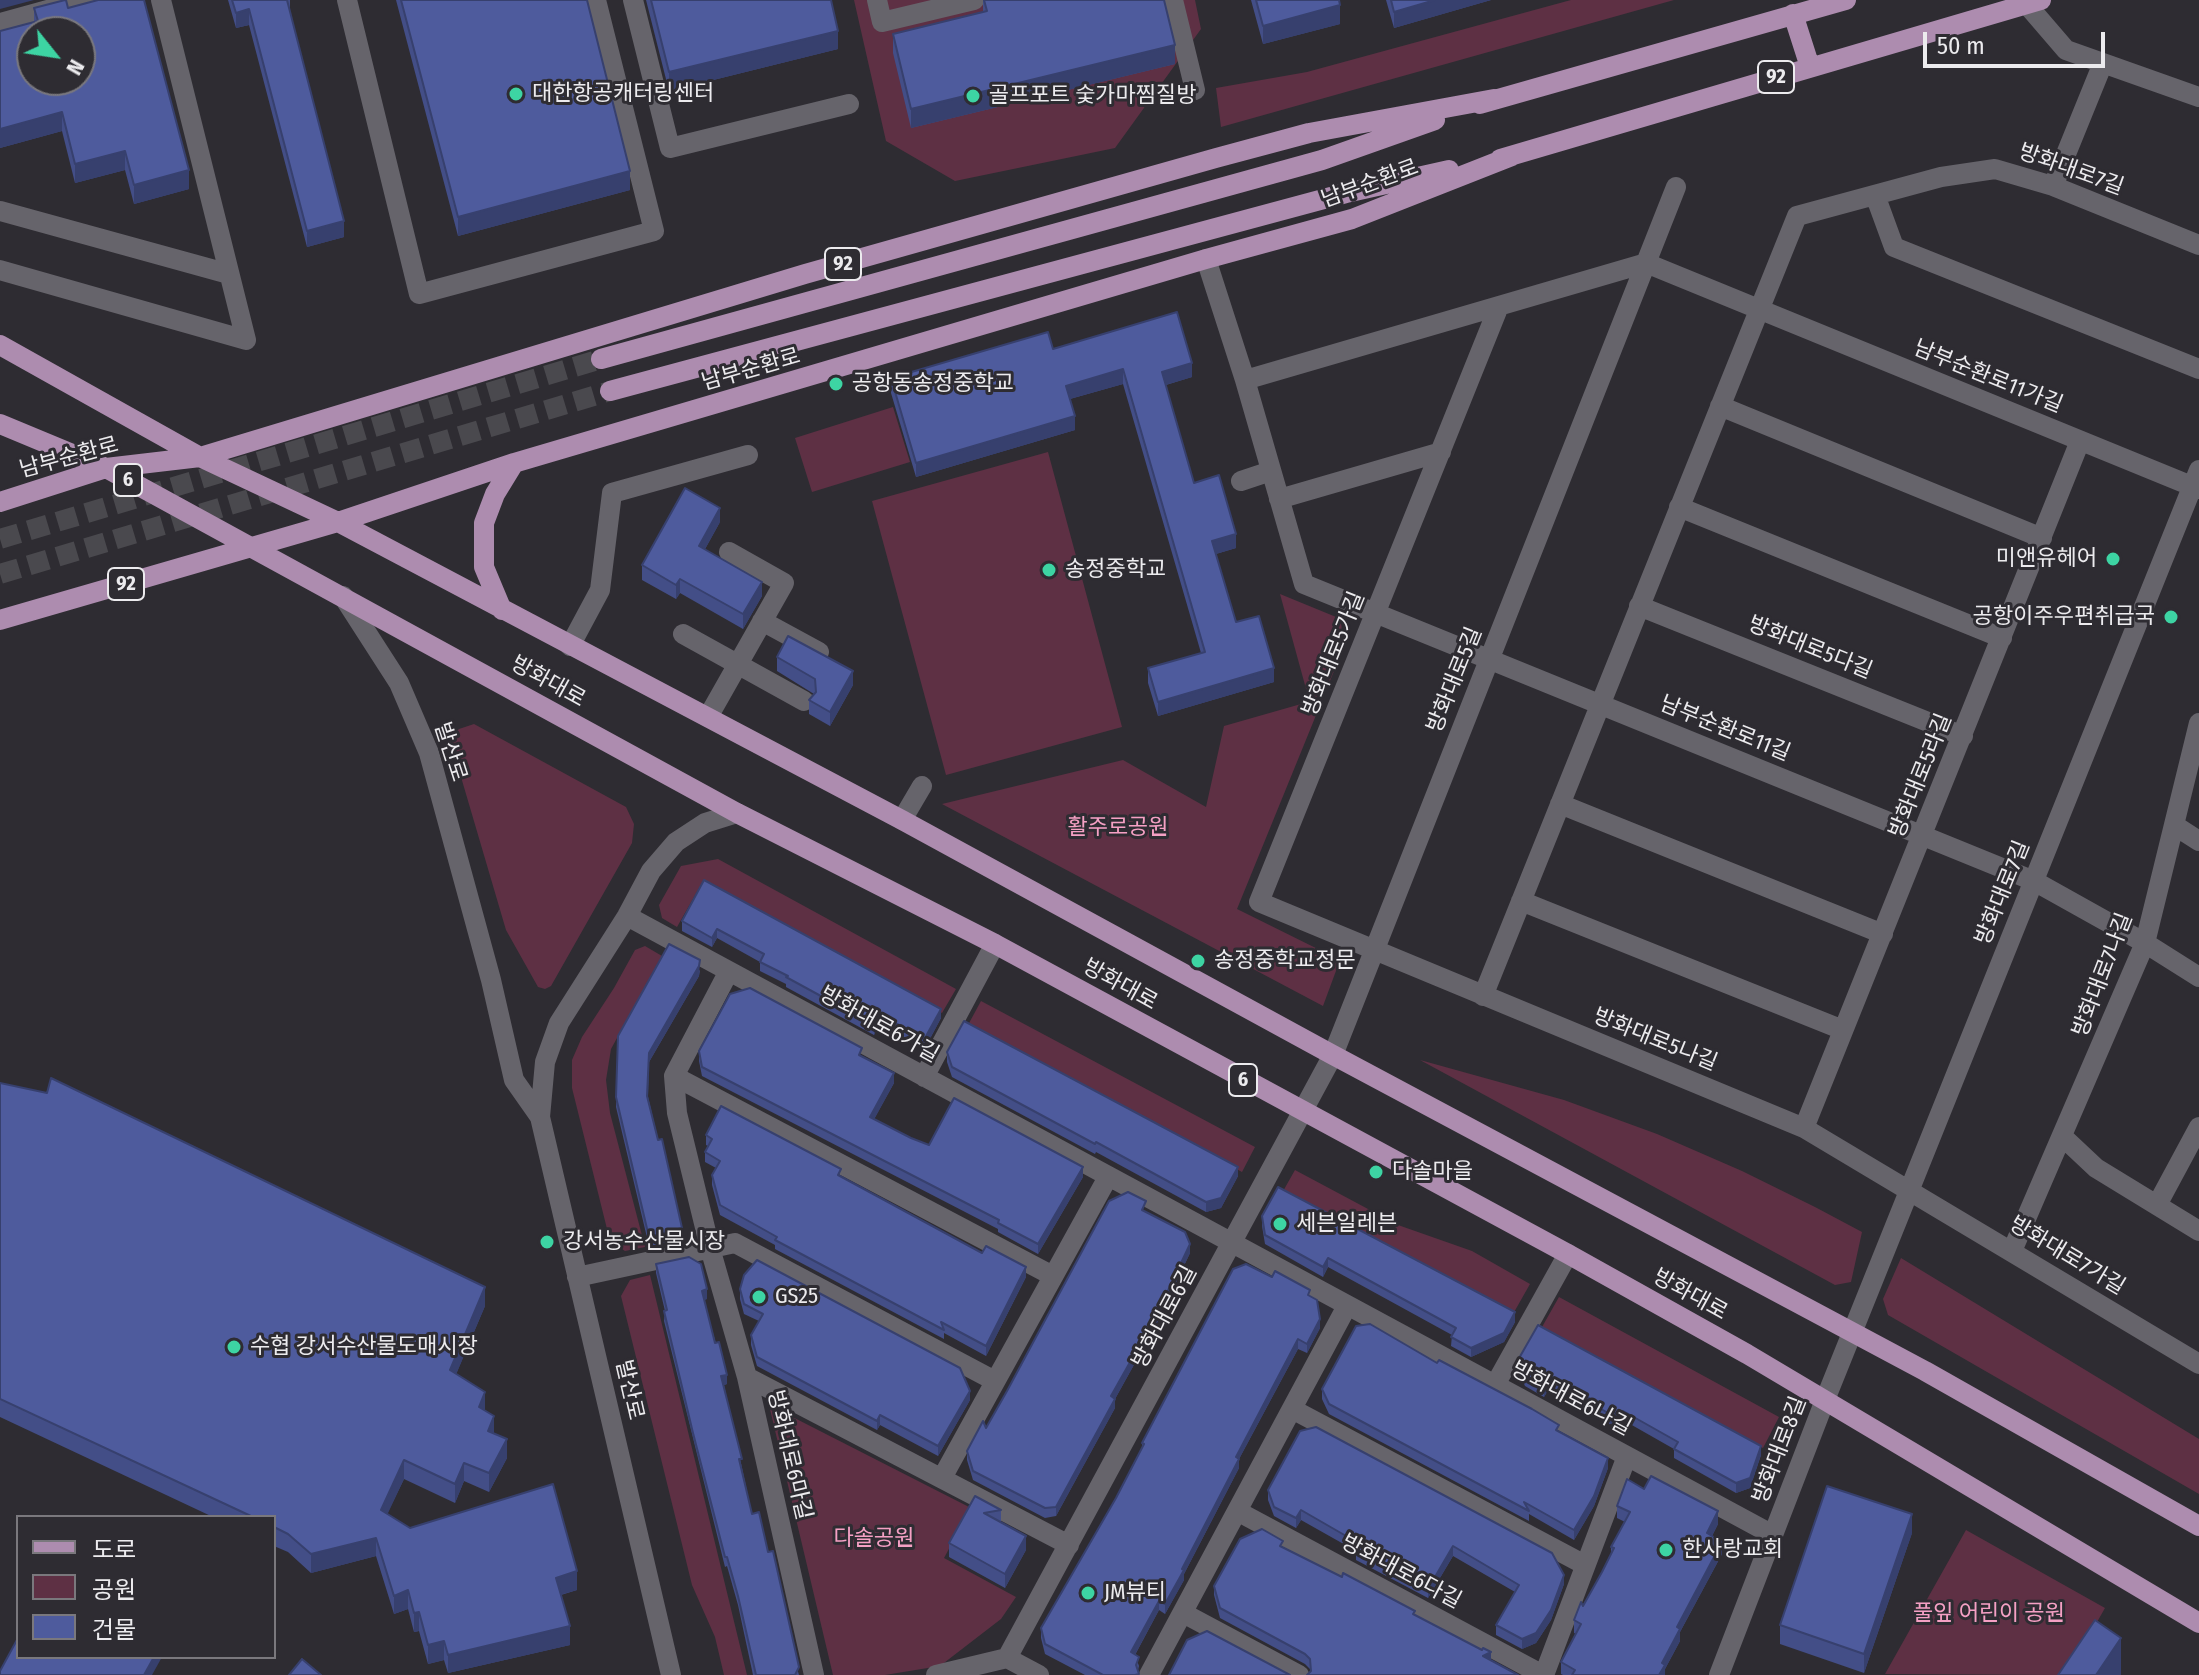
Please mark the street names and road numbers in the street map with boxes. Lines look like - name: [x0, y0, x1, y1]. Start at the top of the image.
- road number: 92: [1758, 61, 1794, 93]
- street label: 방화대로7길: [2015, 139, 2127, 201]
- street label: 남부순환로: [1318, 154, 1422, 214]
- road number: 92: [825, 248, 861, 280]
- street label: 남부순환로11가길: [1910, 335, 2066, 419]
- street label: 남부순환로: [699, 343, 803, 397]
- street label: 남부순환로: [17, 432, 121, 484]
- road number: 6: [114, 464, 142, 496]
- road number: 92: [108, 568, 144, 600]
- street label: 방화대로5가길: [1297, 588, 1371, 720]
- street label: 방화대로5다길: [1744, 611, 1876, 685]
- street label: 방화대로5길: [1422, 623, 1488, 737]
- street label: 방화대로: [506, 651, 590, 713]
- street label: 남부순환로11길: [1656, 691, 1794, 767]
- street label: 방화대로5라길: [1884, 710, 1958, 842]
- street label: 발산로: [428, 719, 472, 785]
- street label: 방화대로7길: [1970, 837, 2036, 949]
- street label: 방화대로7나길: [2067, 909, 2139, 1041]
- street label: 방화대로: [1078, 954, 1162, 1016]
- street label: 방화대로6가길: [815, 981, 943, 1069]
- street label: 방화대로5나길: [1589, 1003, 1721, 1077]
- road number: 6: [1229, 1064, 1257, 1096]
- street label: 방화대로7가길: [2004, 1211, 2130, 1301]
- street label: 방화대로6길: [1127, 1261, 1203, 1373]
- street label: 방화대로: [1648, 1264, 1732, 1326]
- street label: 방화대로6나길: [1506, 1356, 1636, 1442]
- street label: 발산로: [609, 1357, 649, 1423]
- street label: 방화대로6마길: [761, 1388, 817, 1522]
- street label: 방화대로8길: [1748, 1393, 1812, 1507]
- street label: 방화대로6다길: [1336, 1529, 1466, 1615]

